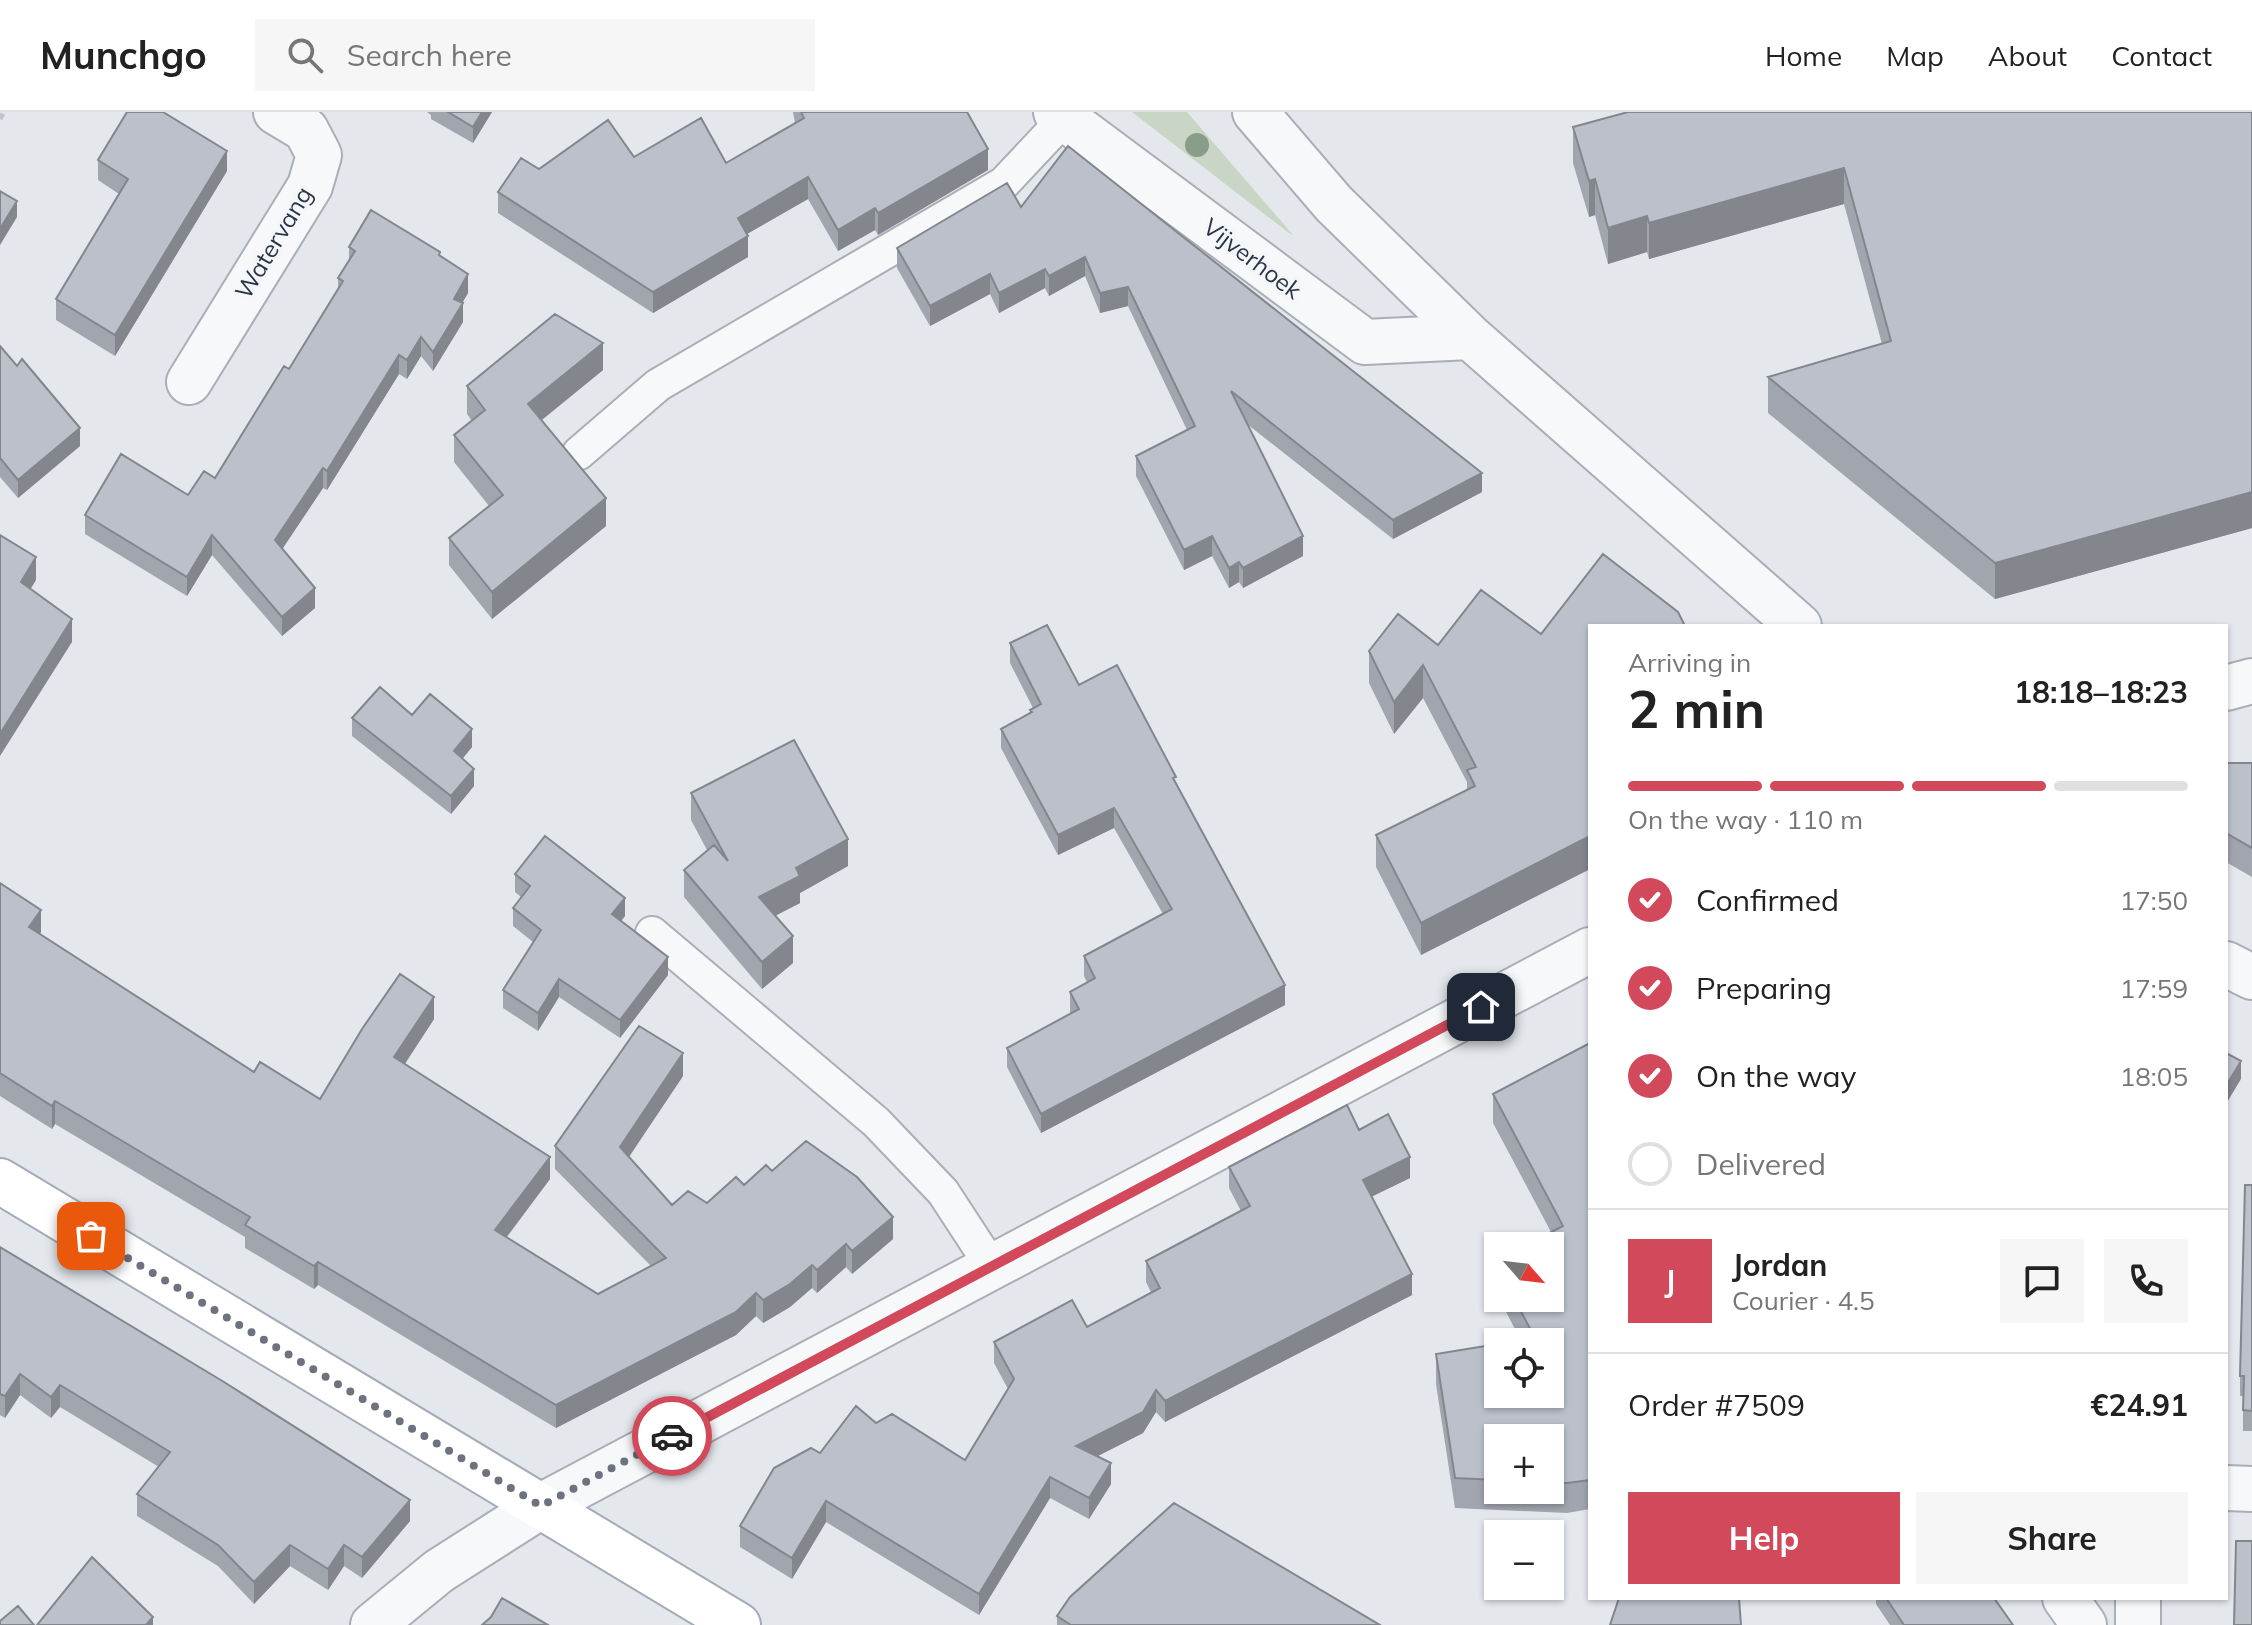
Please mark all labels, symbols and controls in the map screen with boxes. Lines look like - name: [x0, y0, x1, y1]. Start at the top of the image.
- search box: [255, 19, 815, 91]
- text: Munchgo: [40, 31, 207, 79]
- icon: search: [283, 33, 327, 77]
- text: Search here: [347, 36, 512, 74]
- text: Home: [1765, 38, 1842, 73]
- text: Map: [1886, 38, 1944, 73]
- text: About: [1988, 38, 2067, 73]
- text: Contact: [2111, 38, 2212, 73]
- street label: Watervang: [228, 181, 318, 304]
- street label: Vijverhoek: [1197, 211, 1308, 305]
- text: Arriving in: [1628, 646, 1751, 679]
- text: 18:18–18:23: [2014, 673, 2188, 711]
- text: 2 min: [1628, 676, 1765, 741]
- text: On the way · 110 m: [1628, 803, 1863, 836]
- icon: check: [1628, 878, 1672, 922]
- text: Confirmed: [1696, 881, 1839, 919]
- text: 17:50: [2120, 884, 2188, 917]
- icon: check: [1628, 966, 1672, 1010]
- text: Preparing: [1696, 969, 1832, 1007]
- text: 17:59: [2120, 972, 2188, 1005]
- pin: [1447, 973, 1515, 1041]
- icon: home: [1459, 985, 1503, 1029]
- icon: check: [1628, 1054, 1672, 1098]
- text: On the way: [1696, 1057, 1856, 1095]
- text: 18:05: [2120, 1060, 2188, 1093]
- text: Delivered: [1696, 1145, 1826, 1183]
- pin: [57, 1202, 125, 1270]
- icon: bag: [69, 1214, 113, 1258]
- north arrow: [1484, 1232, 1564, 1312]
- map controls: [1484, 1232, 1564, 1600]
- button: chat: [2000, 1239, 2084, 1323]
- button: phone: [2104, 1239, 2188, 1323]
- text: Jordan: [1732, 1246, 1827, 1284]
- text: J: [1665, 1262, 1675, 1300]
- text: Courier · 4.5: [1732, 1284, 1875, 1317]
- button: locate: [1484, 1328, 1564, 1408]
- text: Order #7509: [1628, 1386, 1805, 1424]
- text: €24.91: [2091, 1386, 2188, 1424]
- courier: [632, 1396, 712, 1476]
- icon: car: [650, 1414, 694, 1458]
- button: +: [1484, 1424, 1564, 1504]
- button: Help: [1628, 1492, 1900, 1584]
- button: Share: [1916, 1492, 2188, 1584]
- button: −: [1484, 1520, 1564, 1600]

